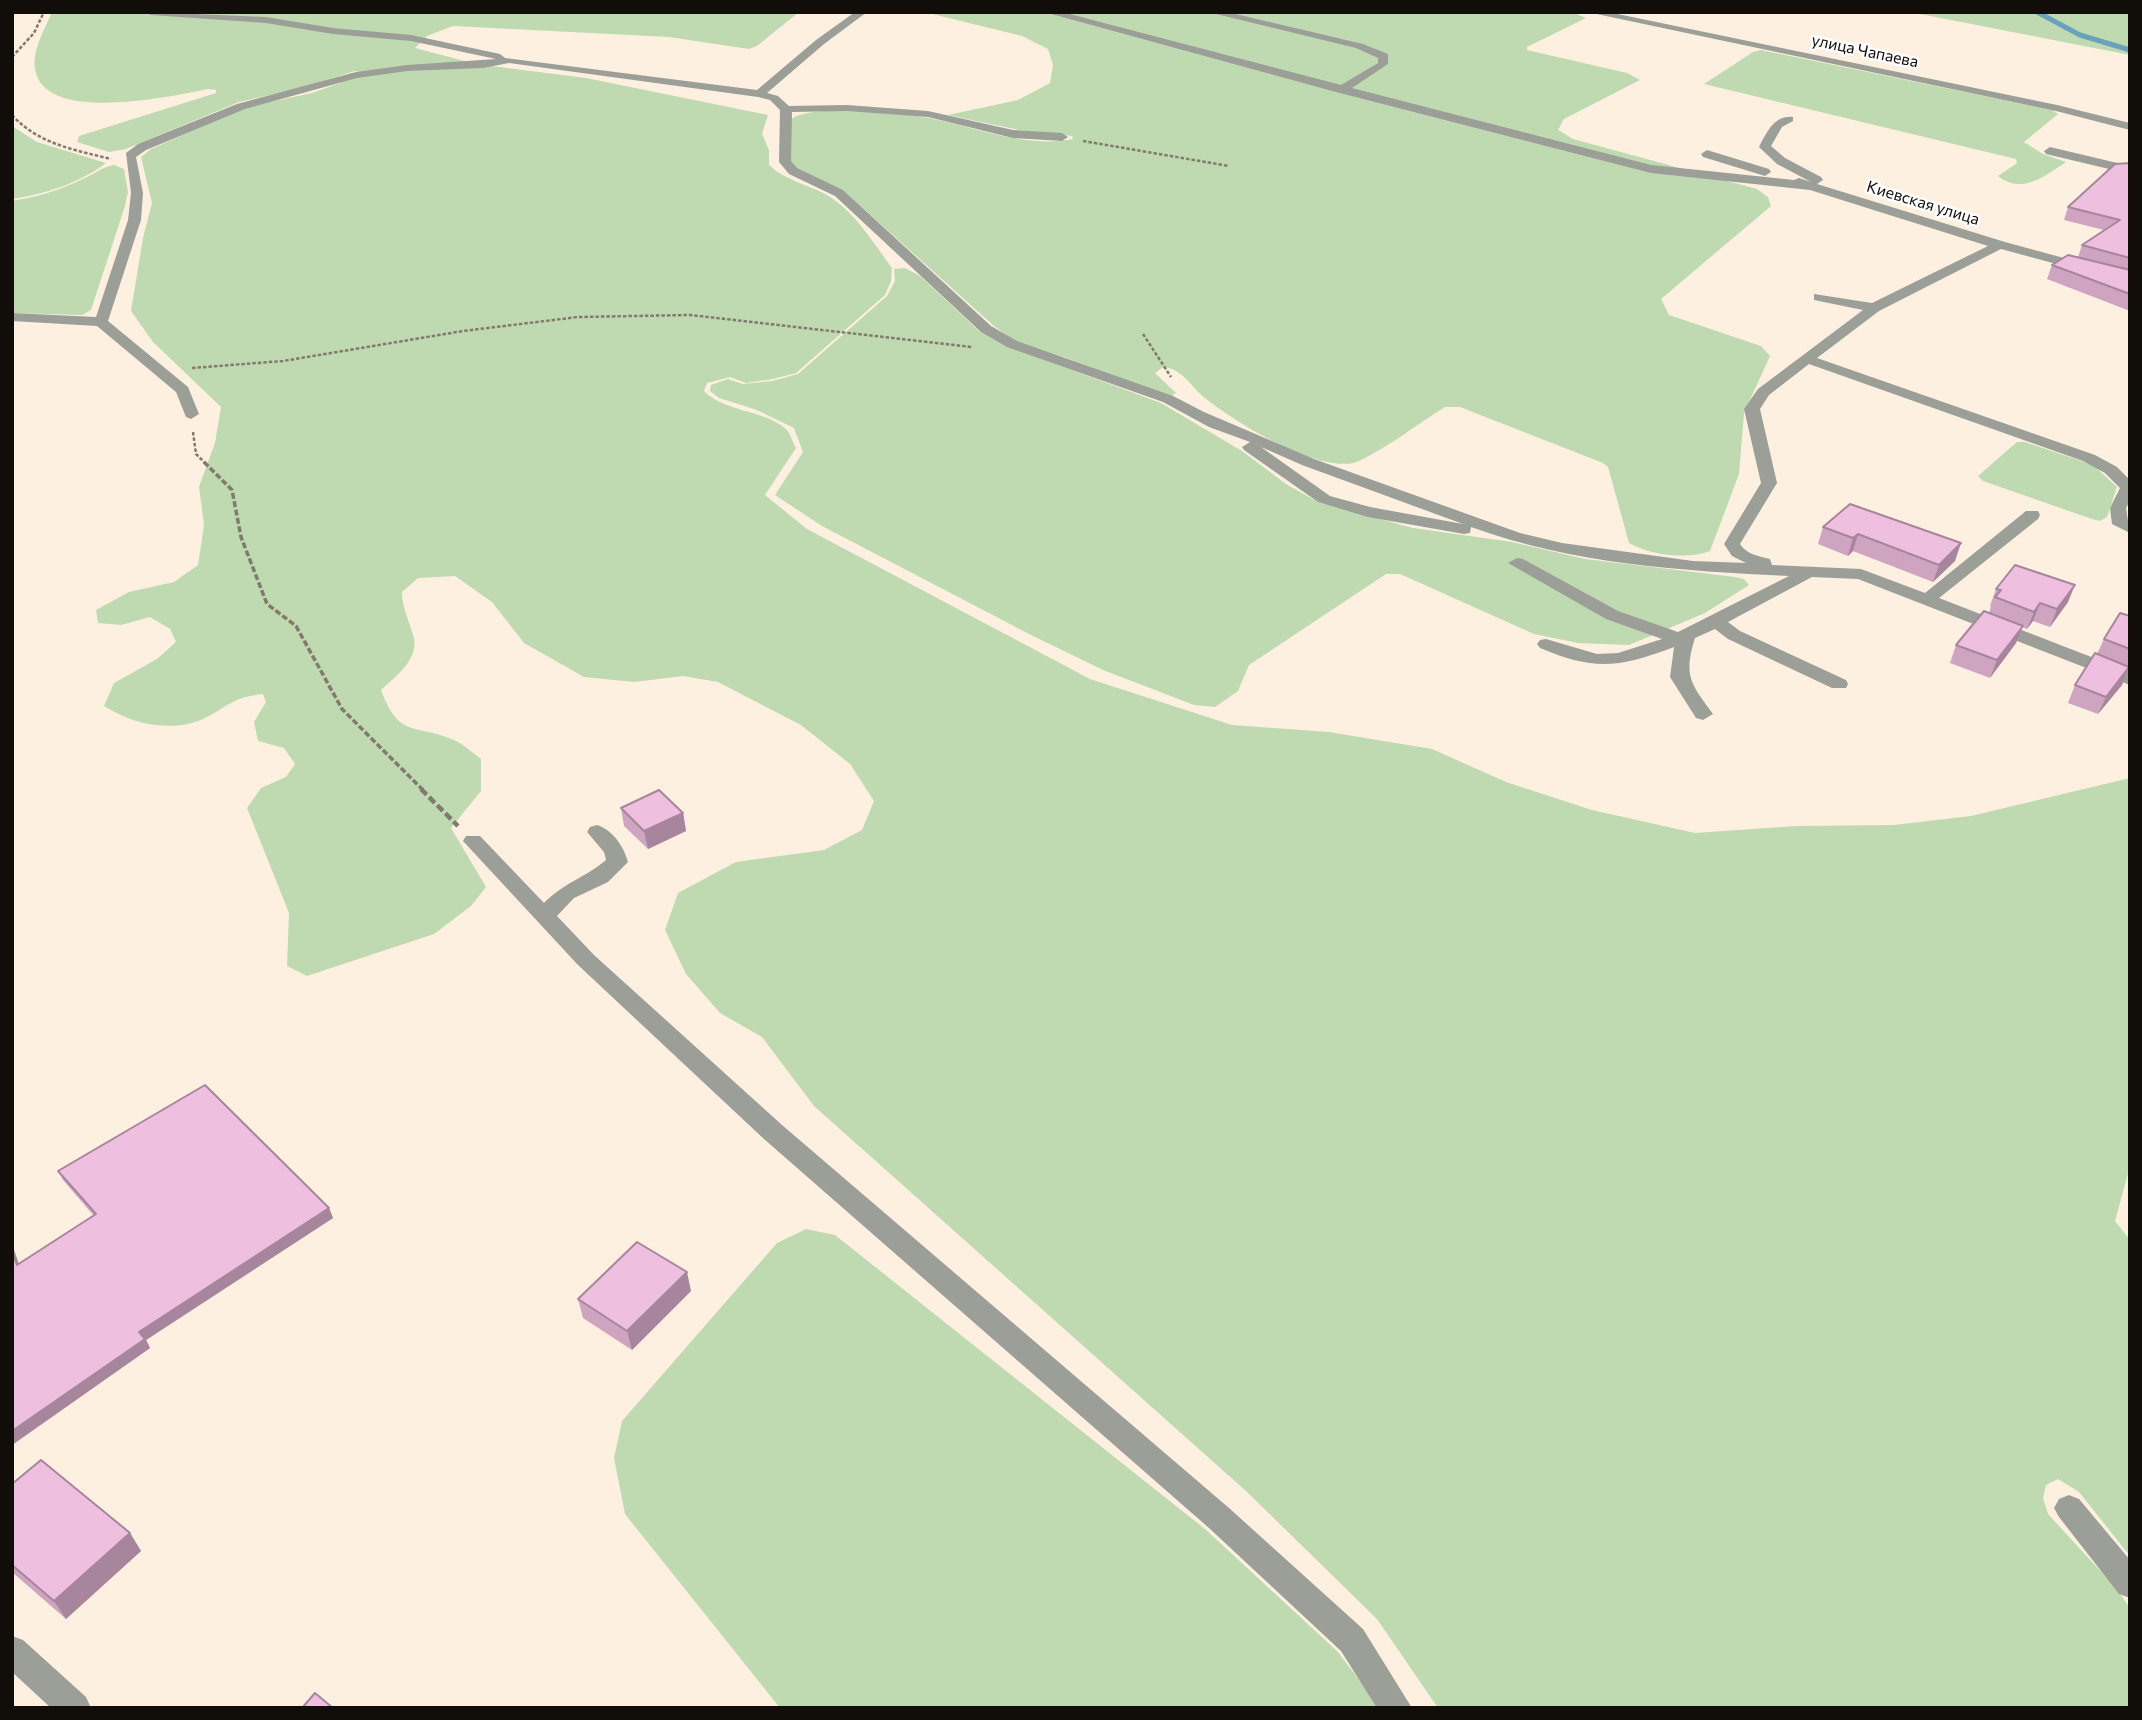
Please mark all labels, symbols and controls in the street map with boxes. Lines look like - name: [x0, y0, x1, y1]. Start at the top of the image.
- street label: улица Чапаева: [1810, 30, 1920, 72]
- street label: Киевская улица: [1864, 177, 1982, 229]

